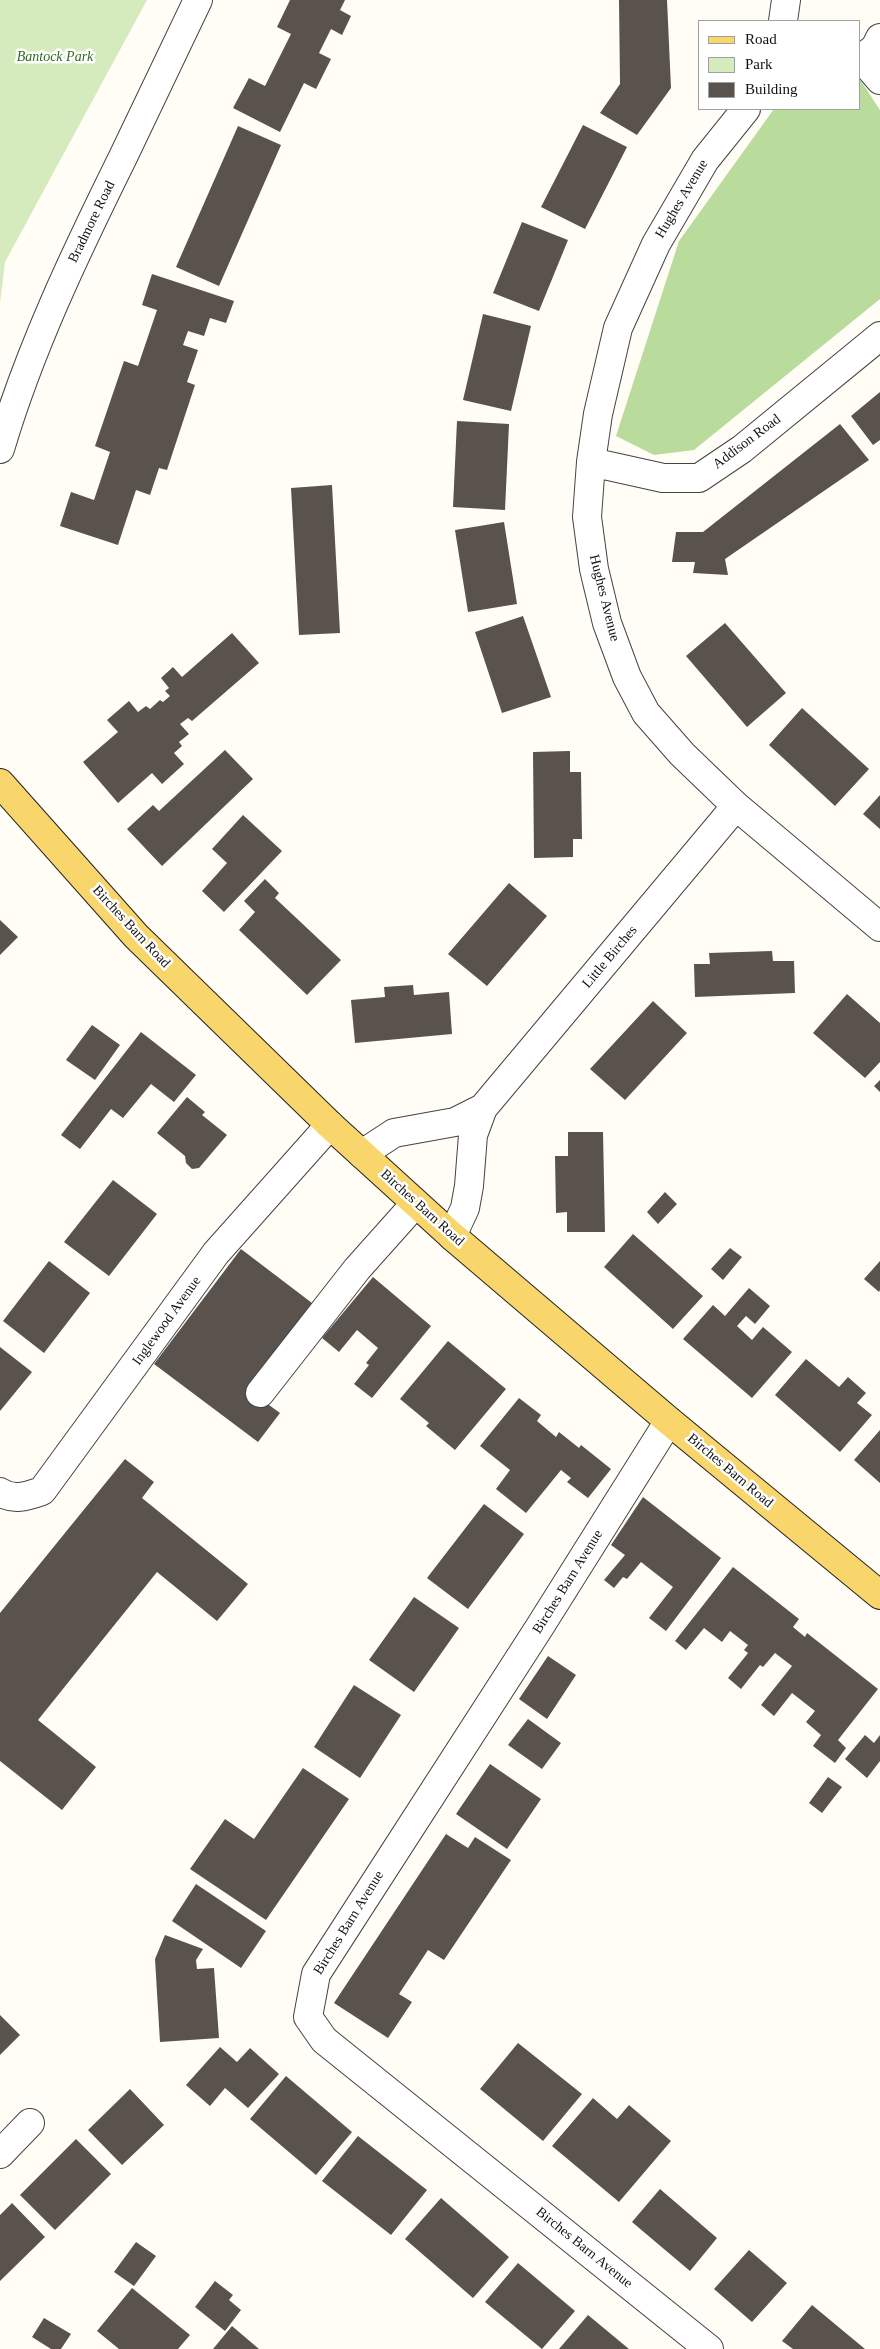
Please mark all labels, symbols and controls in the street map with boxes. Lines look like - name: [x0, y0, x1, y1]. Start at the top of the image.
- legend: [698, 20, 860, 110]
- text: Road: [745, 31, 777, 47]
- park label: Bantock Park: [17, 49, 93, 65]
- text: Park: [745, 56, 773, 72]
- text: Building: [745, 81, 798, 97]
- street label: Hughes Avenue: [652, 157, 712, 241]
- street label: Bradmore Road: [65, 178, 119, 266]
- street label: Addison Road: [710, 411, 784, 473]
- street label: Hughes Avenue: [585, 553, 623, 643]
- street label: Birches Barn Road: [89, 882, 173, 972]
- street label: Little Birches: [579, 922, 641, 992]
- street label: Birches Barn Road: [377, 1166, 467, 1250]
- street label: Inglewood Avenue: [129, 1273, 205, 1369]
- street label: Birches Barn Road: [684, 1430, 776, 1512]
- street label: Birches Barn Avenue: [529, 1527, 607, 1637]
- street label: Birches Barn Avenue: [310, 1868, 388, 1978]
- street label: Birches Barn Avenue: [532, 2204, 636, 2292]

